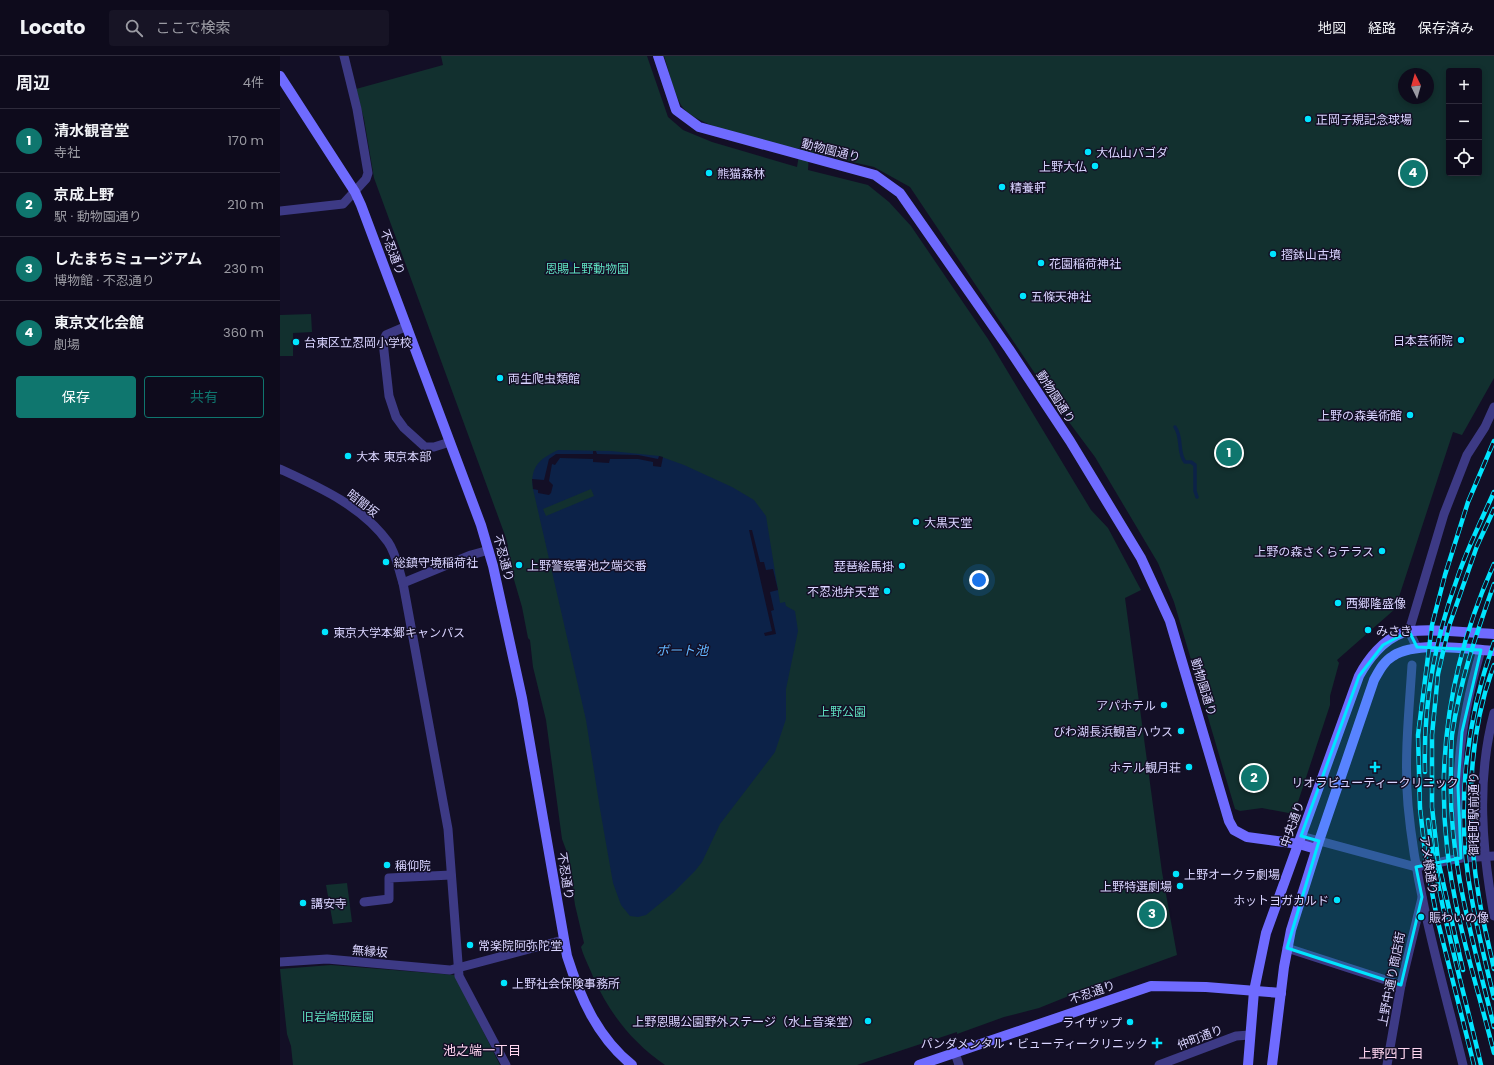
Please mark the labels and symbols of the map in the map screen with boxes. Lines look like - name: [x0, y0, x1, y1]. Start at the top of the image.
- north arrow: [1398, 68, 1434, 104]
- place label: 正岡子規記念球場: [1316, 111, 1412, 128]
- marker: 正岡子規記念球場: [1303, 114, 1313, 124]
- street label: 動物園通り: [800, 134, 862, 166]
- place label: 大仏山パゴダ: [1096, 144, 1168, 161]
- marker: 大仏山パゴダ: [1083, 147, 1093, 157]
- place label: 上野大仏: [1039, 158, 1087, 175]
- pin: 4: [1400, 158, 1426, 188]
- marker: 上野大仏: [1090, 161, 1100, 171]
- place label: 熊猫森林: [717, 165, 765, 182]
- marker: 熊猫森林: [704, 168, 714, 178]
- place label: 精養軒: [1010, 179, 1046, 196]
- marker: 精養軒: [997, 182, 1007, 192]
- street label: 不忍通り: [376, 227, 410, 277]
- place label: 摺鉢山古墳: [1281, 246, 1341, 263]
- marker: 摺鉢山古墳: [1268, 249, 1278, 259]
- place label: 花園稲荷神社: [1049, 255, 1121, 272]
- marker: 花園稲荷神社: [1036, 258, 1046, 268]
- park label: 恩賜上野動物園: [545, 260, 629, 277]
- place label: 五條天神社: [1031, 288, 1091, 305]
- marker: 五條天神社: [1018, 291, 1028, 301]
- place label: 日本芸術院: [1393, 332, 1453, 349]
- place label: 台東区立忍岡小学校: [304, 334, 412, 351]
- marker: 日本芸術院: [1456, 335, 1466, 345]
- marker: 台東区立忍岡小学校: [291, 337, 301, 347]
- street label: 動物園通り: [1033, 367, 1079, 427]
- place label: 両生爬虫類館: [508, 370, 580, 387]
- marker: 両生爬虫類館: [495, 373, 505, 383]
- place label: 上野の森美術館: [1318, 407, 1402, 424]
- marker: 上野の森美術館: [1405, 410, 1415, 420]
- pin: 1: [1216, 438, 1242, 468]
- place label: 大本 東京本部: [356, 448, 431, 465]
- marker: 大本 東京本部: [343, 451, 353, 461]
- street label: 暗闇坂: [344, 485, 382, 521]
- place label: 大黒天堂: [924, 514, 972, 531]
- marker: 大黒天堂: [911, 517, 921, 527]
- street label: 不忍通り: [490, 533, 518, 583]
- place label: 上野の森さくらテラス: [1254, 543, 1374, 560]
- marker: 上野の森さくらテラス: [1377, 546, 1387, 556]
- place label: 総鎮守境稲荷社: [394, 554, 478, 571]
- marker: 総鎮守境稲荷社: [381, 557, 391, 567]
- place label: 上野警察署池之端交番: [527, 557, 647, 574]
- place label: 琵琶絵馬掛: [834, 558, 894, 575]
- marker: 上野警察署池之端交番: [514, 560, 524, 570]
- marker: 琵琶絵馬掛: [897, 561, 907, 571]
- your location: [969, 570, 989, 590]
- place label: 不忍池弁天堂: [807, 583, 879, 600]
- marker: 不忍池弁天堂: [882, 586, 892, 596]
- place label: 西郷隆盛像: [1346, 595, 1406, 612]
- marker: 西郷隆盛像: [1333, 598, 1343, 608]
- place label: みさき: [1376, 622, 1412, 639]
- place label: 東京大学本郷キャンパス: [333, 624, 465, 641]
- marker: みさき: [1363, 625, 1373, 635]
- marker: 東京大学本郷キャンパス: [320, 627, 330, 637]
- water label: ボート池: [656, 641, 710, 660]
- street label: 動物園通り: [1187, 656, 1221, 718]
- place label: アパホテル: [1096, 697, 1156, 714]
- marker: アパホテル: [1159, 700, 1169, 710]
- park label: 上野公園: [818, 703, 866, 720]
- place label: びわ湖長浜観音ハウス: [1053, 723, 1173, 740]
- marker: びわ湖長浜観音ハウス: [1176, 726, 1186, 736]
- place label: ホテル観月荘: [1109, 759, 1181, 776]
- marker: リオラビューティークリニック: [1369, 761, 1381, 773]
- marker: ホテル観月荘: [1184, 762, 1194, 772]
- pin: 2: [1241, 763, 1267, 793]
- street label: 御徒町駅前通り: [1465, 772, 1482, 856]
- place label: リオラビューティークリニック: [1291, 774, 1459, 791]
- street label: 中央通り: [1276, 799, 1308, 849]
- street label: アメ横通り: [1416, 834, 1442, 896]
- street label: 不忍通り: [554, 851, 578, 901]
- place label: 稱仰院: [395, 857, 431, 874]
- marker: 稱仰院: [382, 860, 392, 870]
- place label: 上野オークラ劇場: [1184, 866, 1280, 883]
- marker: 上野オークラ劇場: [1171, 869, 1181, 879]
- place label: 上野特選劇場: [1100, 878, 1172, 895]
- marker: 上野特選劇場: [1175, 881, 1185, 891]
- place label: ホットヨガカルド: [1233, 892, 1329, 909]
- place label: 講安寺: [311, 895, 347, 912]
- marker: ホットヨガカルド: [1332, 895, 1342, 905]
- marker: 講安寺: [298, 898, 308, 908]
- pin: 3: [1139, 899, 1165, 929]
- place label: 賑わいの像: [1429, 909, 1489, 926]
- marker: 賑わいの像: [1416, 912, 1426, 922]
- street label: 上野中通り商店街: [1373, 930, 1409, 1028]
- place label: 常楽院阿弥陀堂: [478, 937, 562, 954]
- marker: 常楽院阿弥陀堂: [465, 940, 475, 950]
- street label: 無縁坂: [351, 941, 389, 961]
- place label: 上野社会保険事務所: [512, 975, 620, 992]
- street label: 不忍通り: [1067, 976, 1117, 1008]
- marker: 上野社会保険事務所: [499, 978, 509, 988]
- park label: 旧岩崎邸庭園: [302, 1008, 374, 1025]
- place label: 上野恩賜公園野外ステージ（水上音楽堂）: [632, 1013, 860, 1030]
- place label: ライザップ: [1062, 1014, 1122, 1031]
- marker: 上野恩賜公園野外ステージ（水上音楽堂）: [863, 1016, 873, 1026]
- marker: ライザップ: [1125, 1017, 1135, 1027]
- street label: 仲町通り: [1175, 1020, 1225, 1054]
- place label: パンダメンタル・ビューティークリニック: [920, 1035, 1148, 1052]
- marker: パンダメンタル・ビューティークリニック: [1151, 1037, 1163, 1049]
- district label: 池之端一丁目: [443, 1041, 521, 1060]
- district label: 上野四丁目: [1358, 1044, 1424, 1063]

